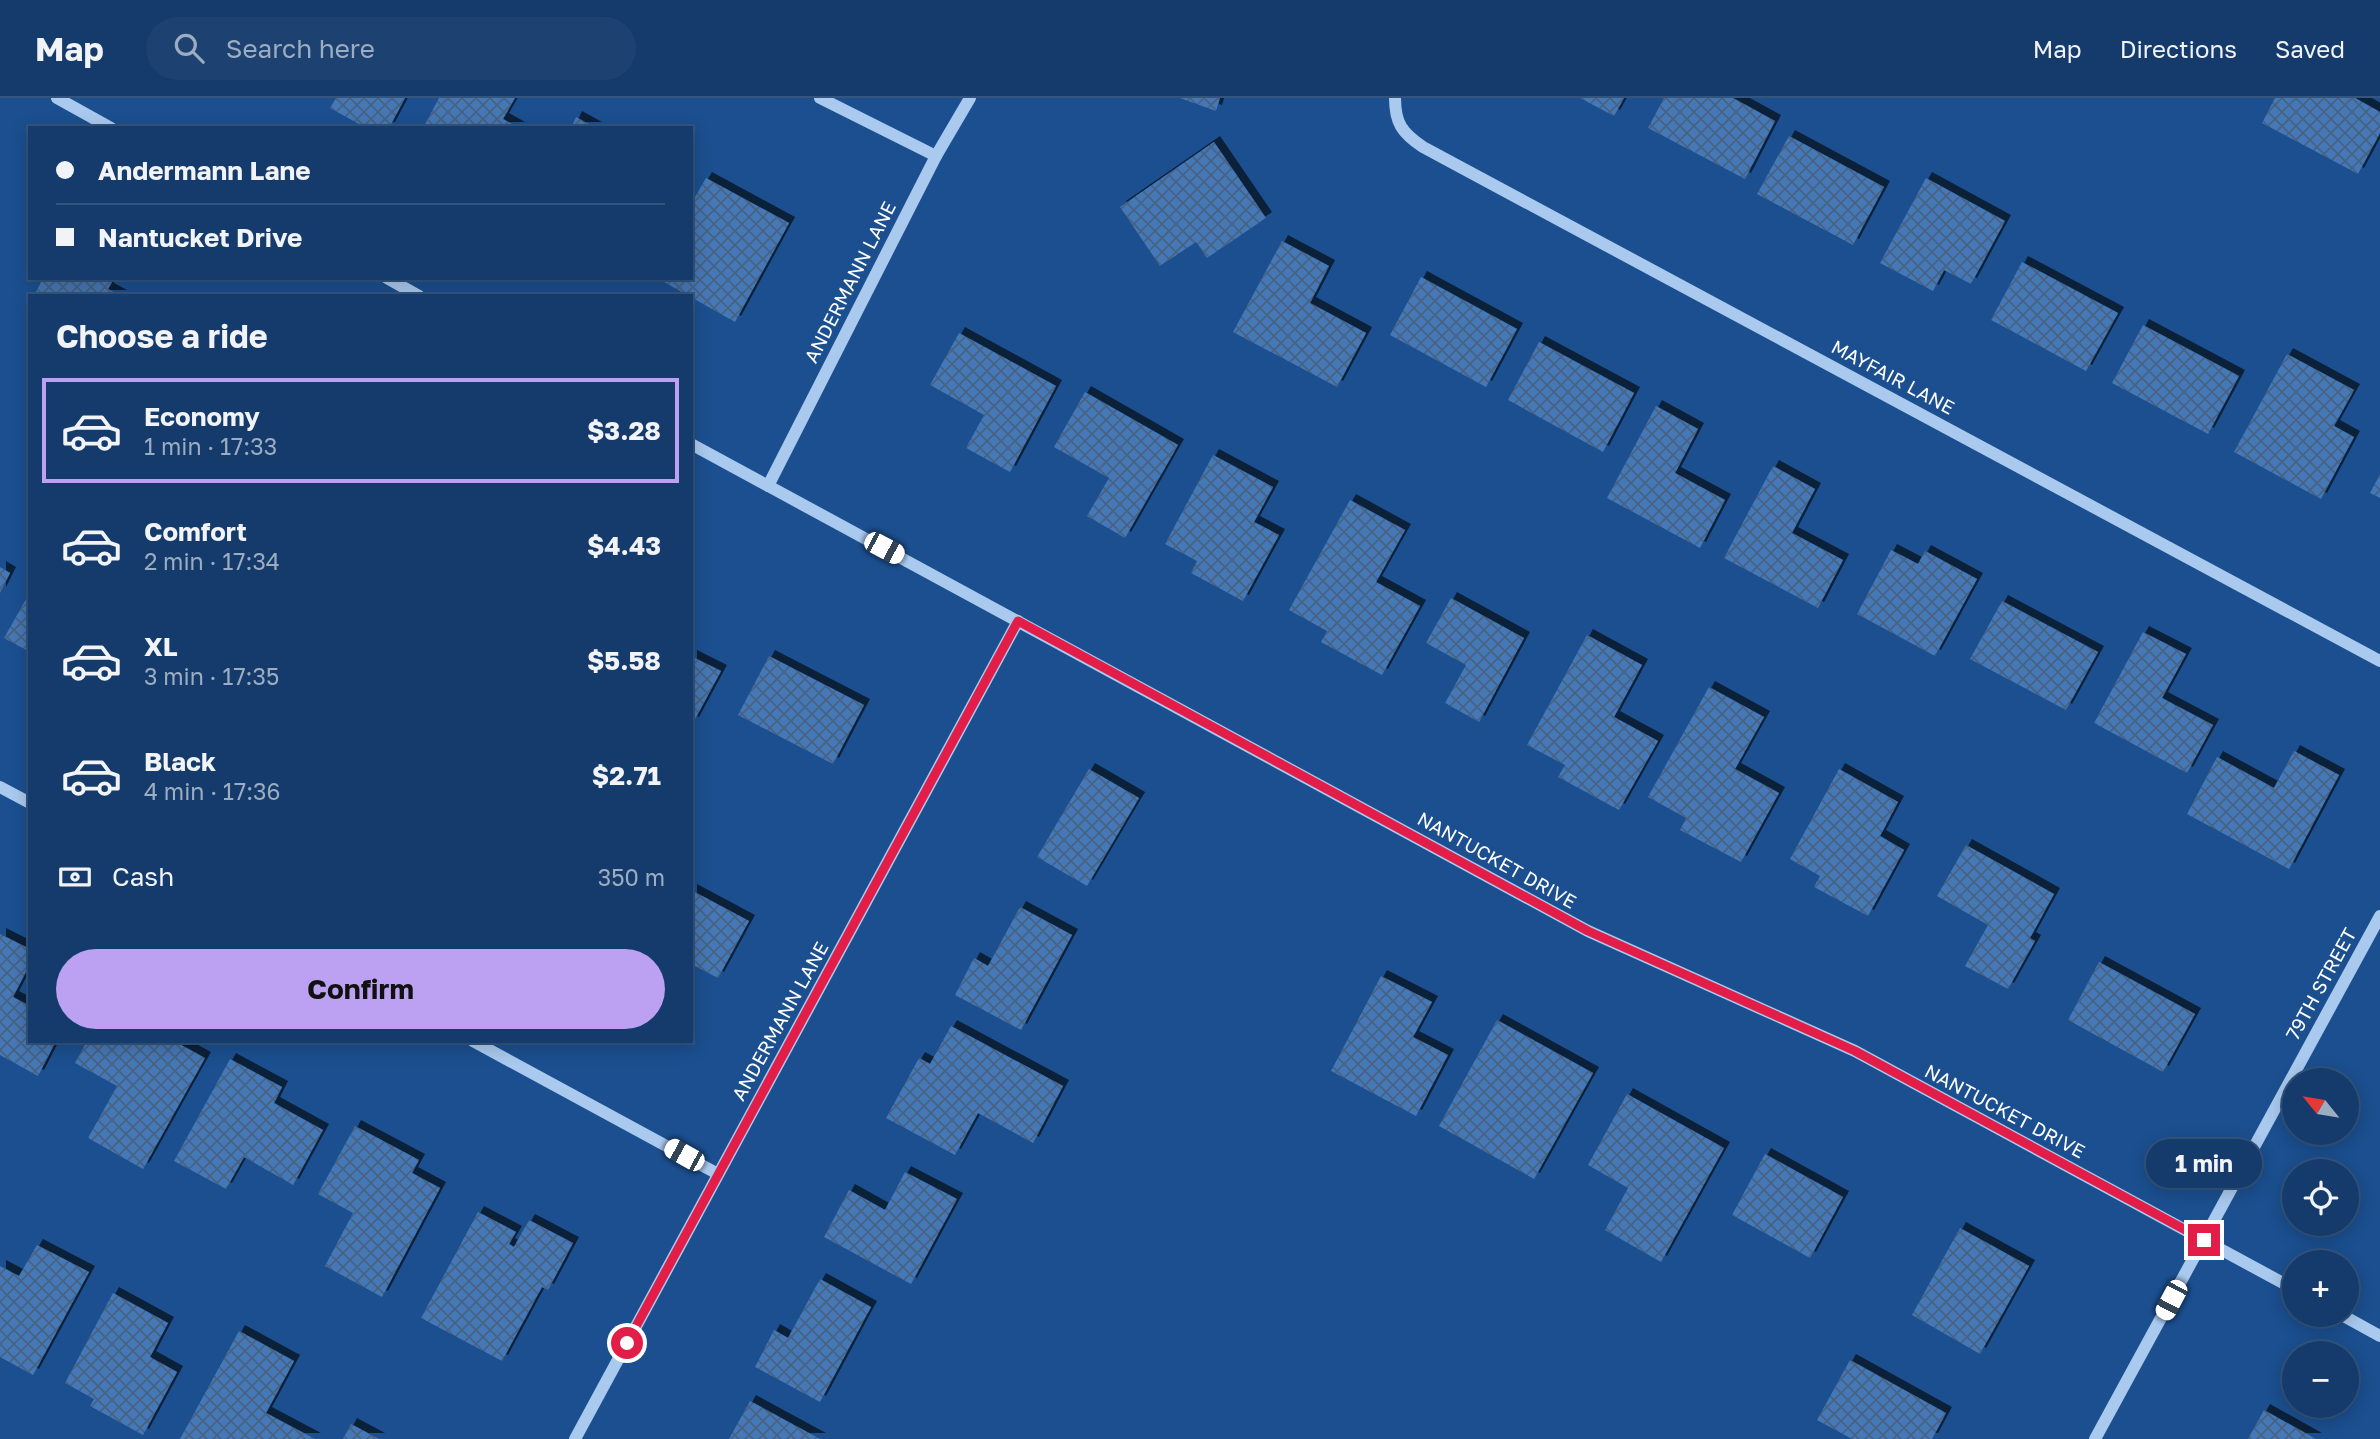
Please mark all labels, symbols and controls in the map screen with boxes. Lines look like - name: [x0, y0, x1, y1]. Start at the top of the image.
- search box: [146, 17, 636, 80]
- text: Map: [35, 29, 104, 68]
- icon: search: [170, 29, 208, 67]
- text: Search here: [226, 33, 375, 64]
- text: Map: [2033, 34, 2082, 63]
- text: Directions: [2120, 34, 2237, 63]
- text: Saved: [2275, 34, 2345, 63]
- text: Andermann Lane: [98, 155, 311, 186]
- street label: ANDERMANN LANE: [799, 197, 900, 366]
- text: Nantucket Drive: [98, 222, 302, 253]
- text: Choose a ride: [56, 317, 268, 355]
- street label: MAYFAIR LANE: [1828, 334, 1959, 419]
- icon: car: [60, 399, 123, 462]
- text: Economy: [144, 401, 260, 432]
- text: $3.28: [587, 415, 661, 446]
- text: 1 min · 17:33: [144, 432, 277, 460]
- icon: car: [60, 514, 123, 577]
- text: Comfort: [144, 516, 247, 547]
- car: [861, 529, 908, 567]
- text: $4.43: [587, 530, 661, 561]
- text: 2 min · 17:34: [144, 547, 280, 575]
- icon: car: [60, 629, 123, 692]
- text: XL: [144, 631, 178, 662]
- text: $5.58: [587, 645, 661, 676]
- text: 3 min · 17:35: [144, 662, 279, 690]
- icon: car: [60, 744, 123, 807]
- text: Black: [144, 746, 216, 777]
- text: $2.71: [592, 760, 661, 791]
- text: 4 min · 17:36: [144, 777, 280, 805]
- street label: NANTUCKET DRIVE: [1414, 806, 1581, 913]
- icon: cash: [56, 858, 94, 896]
- text: Cash: [112, 861, 174, 892]
- text: 350 m: [598, 863, 665, 891]
- street label: 79TH STREET: [2280, 924, 2361, 1044]
- street label: ANDERMANN LANE: [726, 937, 833, 1104]
- button: Confirm: [56, 949, 665, 1029]
- street label: NANTUCKET DRIVE: [1921, 1059, 2089, 1163]
- north arrow: [2282, 1068, 2359, 1144]
- map controls: [2282, 1068, 2359, 1418]
- car: [661, 1136, 708, 1174]
- callout: 1 min: [2146, 1138, 2262, 1188]
- text: 1 min: [2175, 1149, 2233, 1177]
- button: locate: [2282, 1159, 2359, 1236]
- route end: [2188, 1224, 2220, 1256]
- button: +: [2282, 1250, 2359, 1327]
- car: [2152, 1277, 2191, 1323]
- route start: [611, 1327, 643, 1359]
- button: −: [2282, 1341, 2359, 1418]

